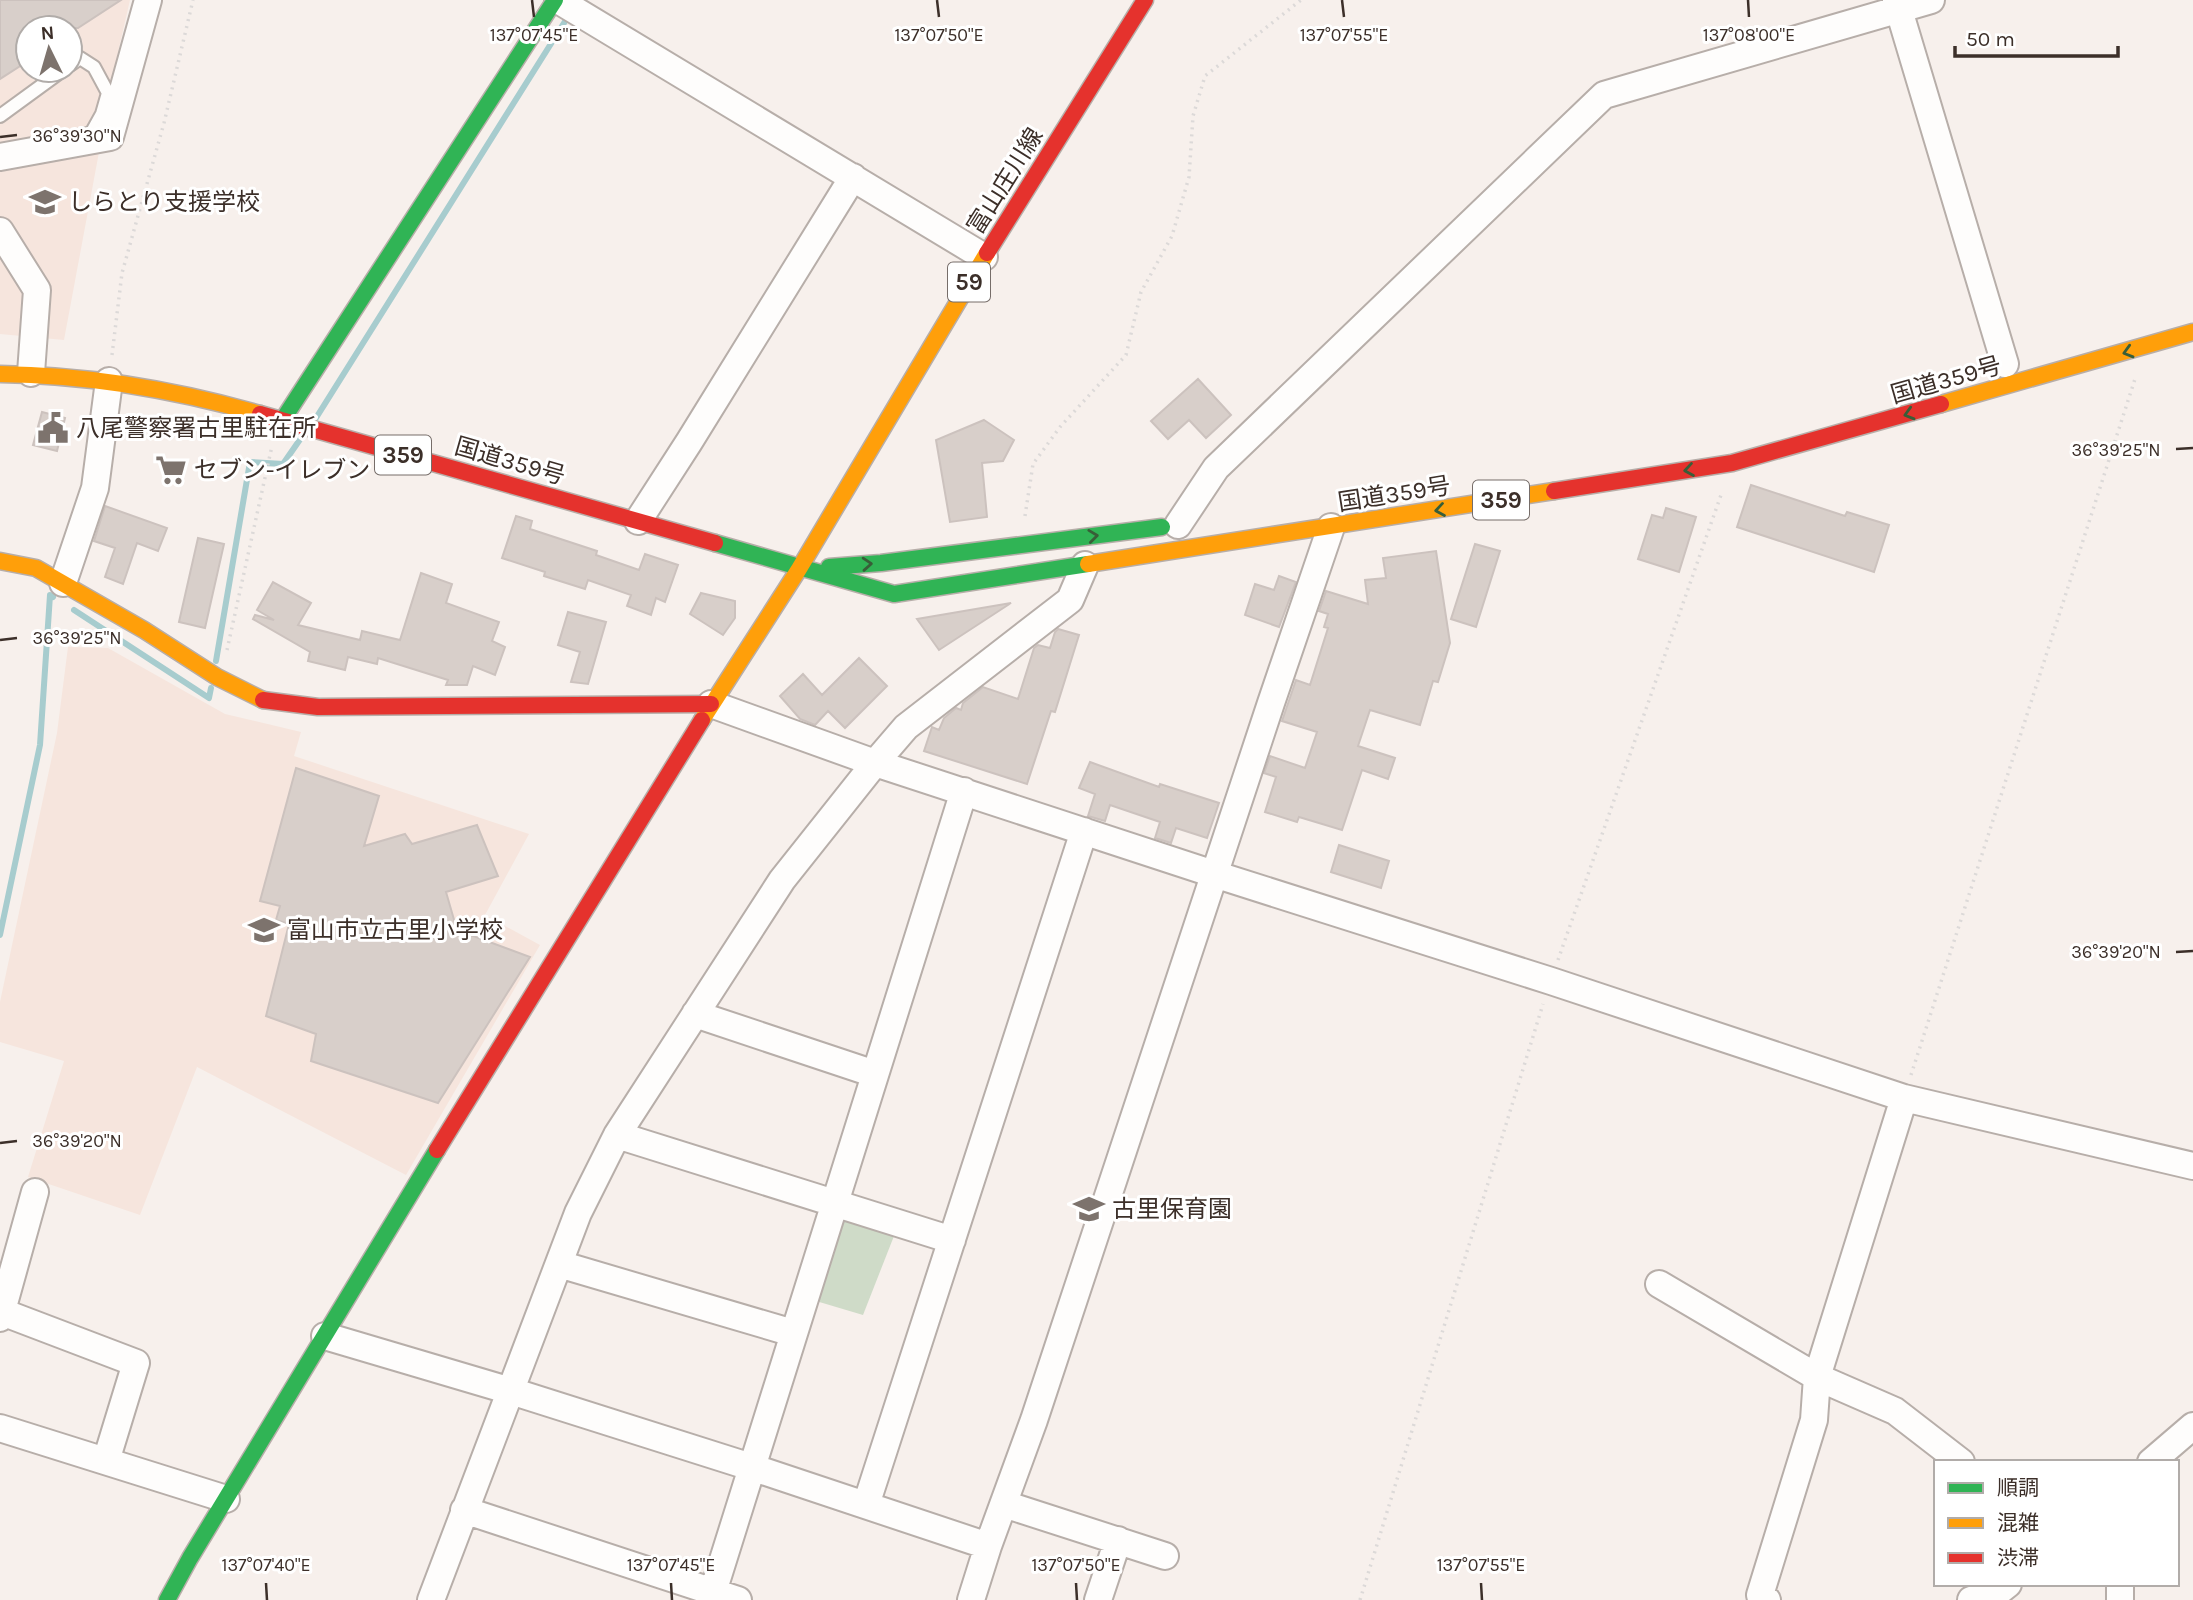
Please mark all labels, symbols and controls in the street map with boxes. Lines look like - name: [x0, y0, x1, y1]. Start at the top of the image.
- north arrow: [14, 14, 84, 84]
- scale bar: [1955, 14, 2118, 58]
- text: N: [40, 22, 55, 45]
- text: 137°07'45"E: [490, 24, 578, 46]
- text: 137°07'50"E: [894, 24, 984, 46]
- text: 137°07'55"E: [1300, 24, 1388, 46]
- text: 137°08'00"E: [1703, 24, 1795, 46]
- text: 50 m: [1966, 27, 2015, 51]
- street label: 富山庄川線: [961, 123, 1049, 239]
- text: 36°39'30"N: [32, 125, 122, 147]
- school or university icon: しらとり支援学校: [28, 185, 62, 219]
- place label: しらとり支援学校: [68, 188, 260, 216]
- road number: 59: [948, 262, 990, 302]
- one-way arrow: [2122, 344, 2134, 359]
- street label: 国道359号: [1888, 351, 2004, 409]
- one-way arrow: [1903, 406, 1915, 420]
- public building icon: 八尾警察署古里駐在所: [36, 411, 70, 445]
- place label: 八尾警察署古里駐在所: [76, 414, 316, 442]
- street label: 国道359号: [452, 432, 568, 490]
- road number: 359: [375, 436, 431, 475]
- text: 36°39'25"N: [2072, 439, 2160, 461]
- supermarket icon: セブン-イレブン: [154, 453, 188, 487]
- place label: セブン-イレブン: [194, 456, 370, 484]
- one-way arrow: [1683, 462, 1694, 477]
- street label: 国道359号: [1336, 471, 1452, 517]
- road number: 359: [1473, 480, 1529, 520]
- one-way arrow: [1434, 502, 1446, 517]
- one-way arrow: [1087, 529, 1099, 544]
- one-way arrow: [862, 557, 873, 572]
- text: 36°39'25"N: [33, 627, 121, 649]
- school or university icon: 富山市立古里小学校: [247, 913, 281, 947]
- place label: 富山市立古里小学校: [287, 916, 503, 944]
- text: 36°39'20"N: [2071, 941, 2161, 963]
- text: 36°39'20"N: [32, 1130, 122, 1152]
- school or university icon: 古里保育園: [1072, 1192, 1106, 1226]
- place label: 古里保育園: [1112, 1195, 1232, 1223]
- legend: [1934, 1460, 2179, 1586]
- text: 順調: [1997, 1476, 2039, 1500]
- text: 混雑: [1997, 1511, 2039, 1535]
- text: 渋滞: [1997, 1546, 2039, 1570]
- text: 137°07'40"E: [221, 1554, 311, 1576]
- text: 137°07'45"E: [627, 1554, 715, 1576]
- text: 137°07'50"E: [1031, 1554, 1121, 1576]
- text: 137°07'55"E: [1437, 1554, 1525, 1576]

